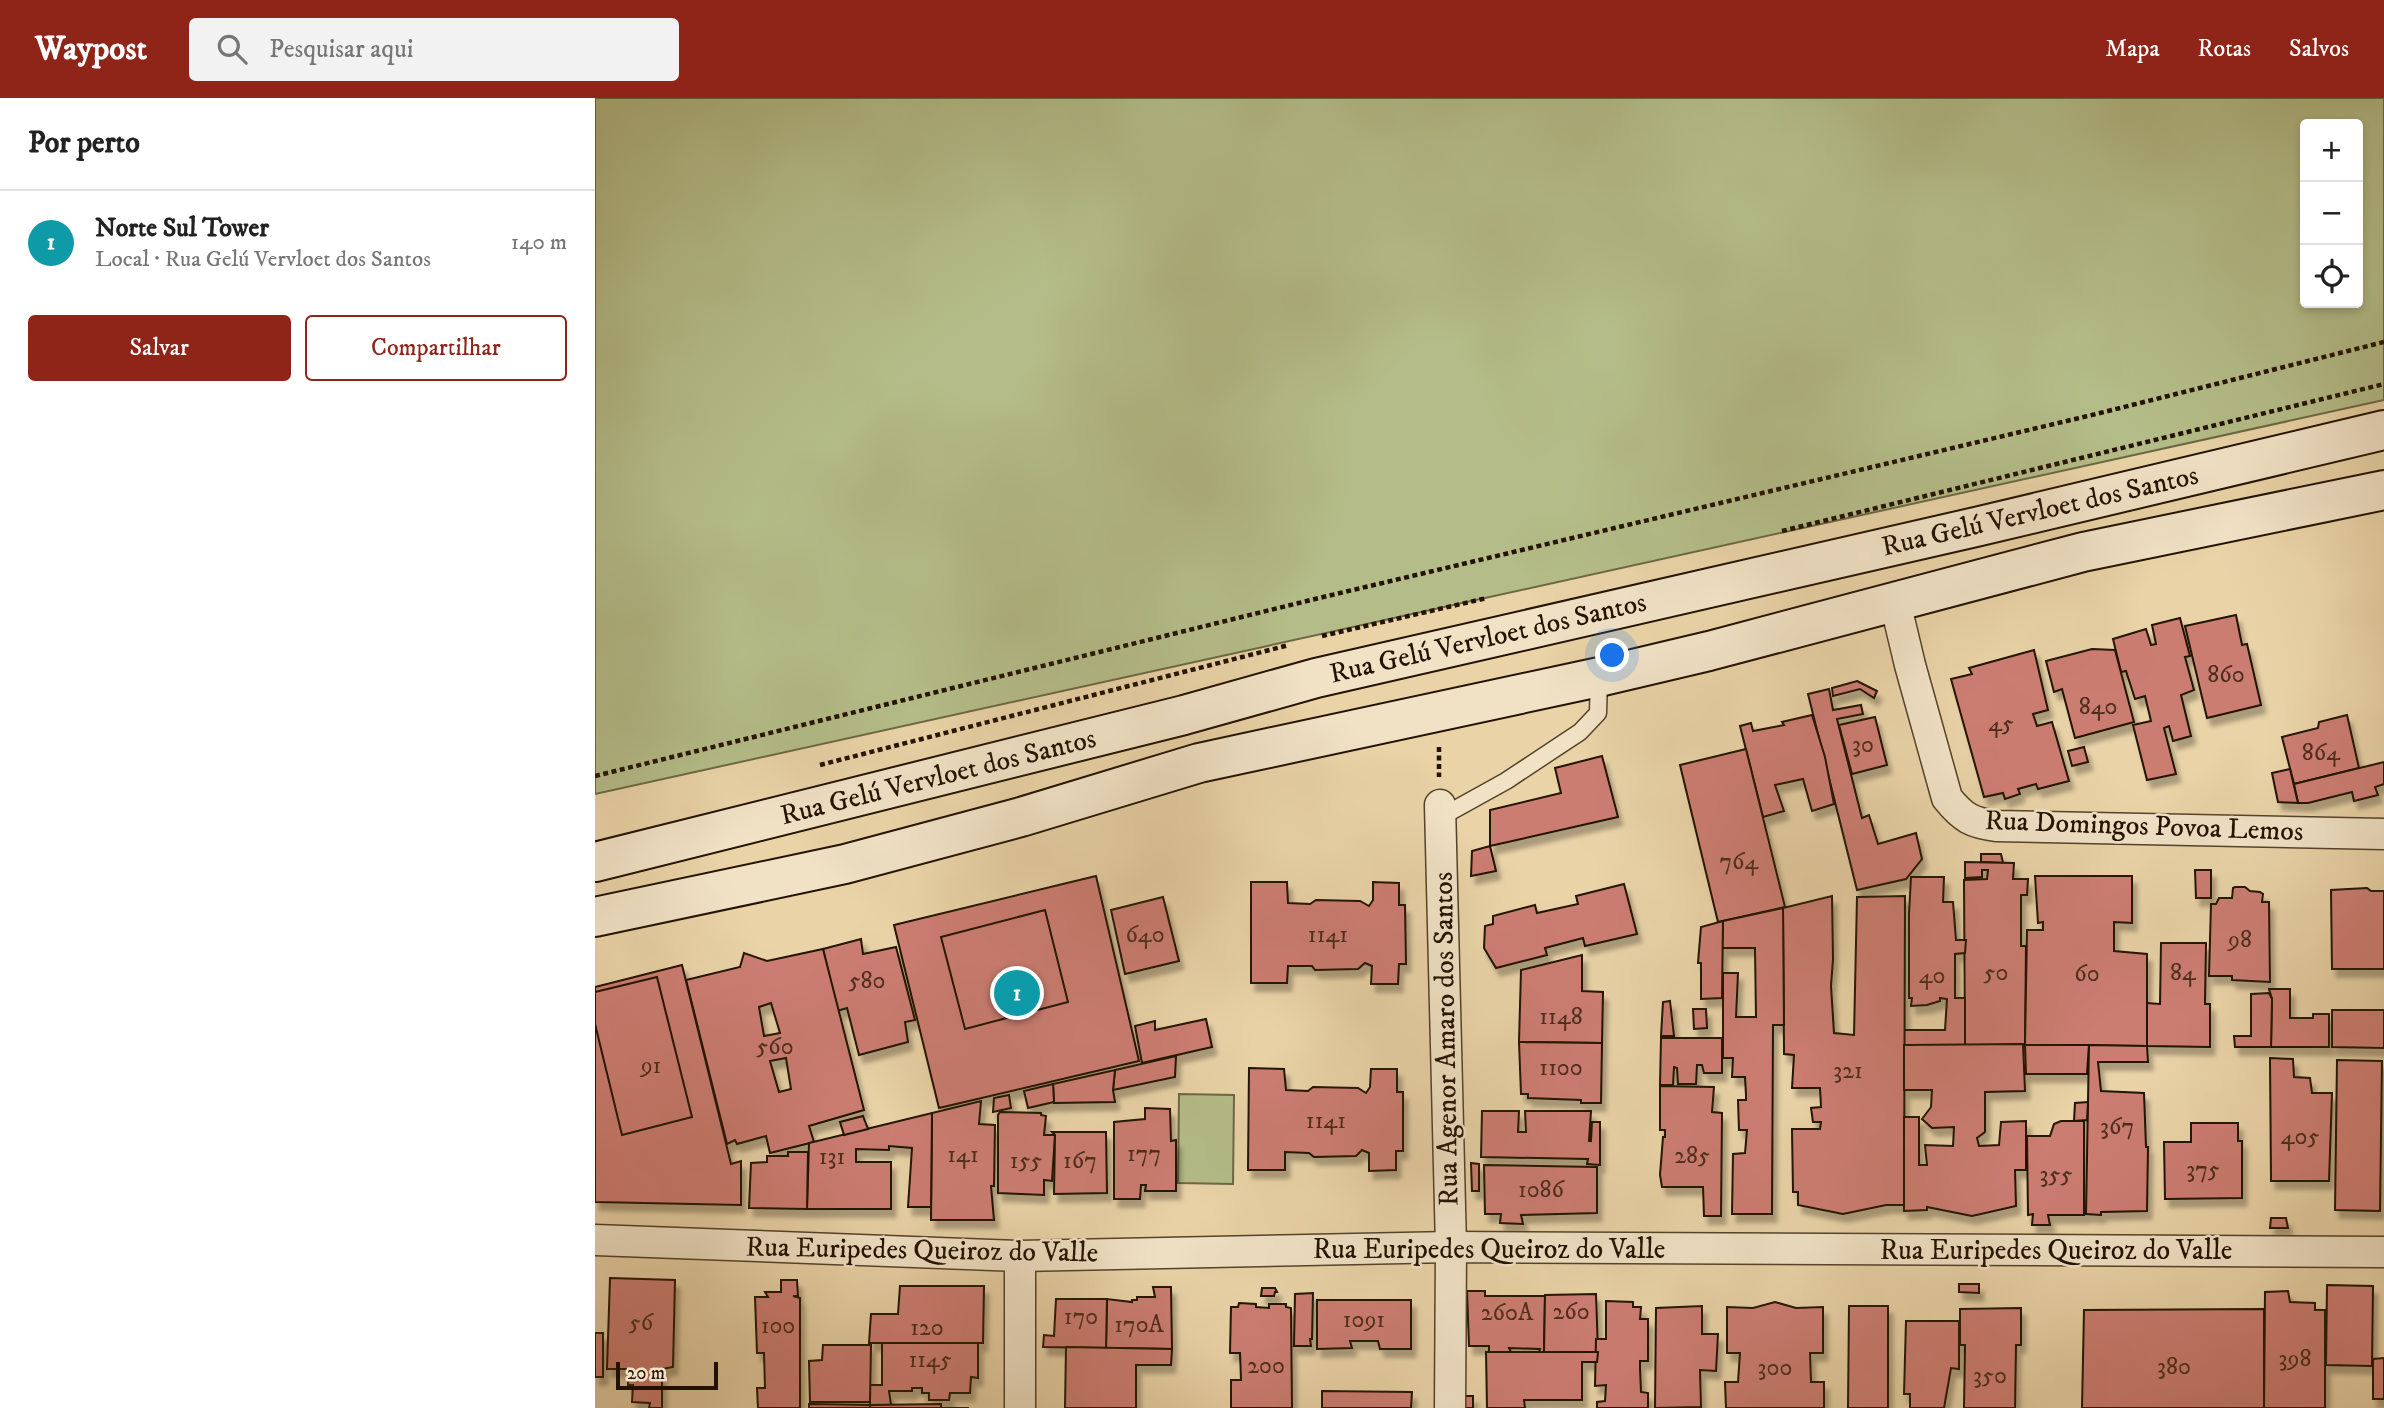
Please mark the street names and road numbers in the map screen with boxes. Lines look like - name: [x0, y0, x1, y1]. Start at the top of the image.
- street label: Rua Gelú Vervloet dos Santos: [1878, 458, 2202, 564]
- street label: Rua Gelú Vervloet dos Santos: [1326, 585, 1650, 691]
- street label: Rua Gelú Vervloet dos Santos: [777, 721, 1099, 833]
- street label: Rua Domingos Povoa Lemos: [1984, 803, 2304, 849]
- street label: Rua Agenor Amaro dos Santos: [1426, 872, 1466, 1206]
- street label: Rua Euripedes Queiroz do Valle: [745, 1229, 1099, 1271]
- street label: Rua Euripedes Queiroz do Valle: [1313, 1232, 1665, 1267]
- street label: Rua Euripedes Queiroz do Valle: [1880, 1233, 2232, 1268]

